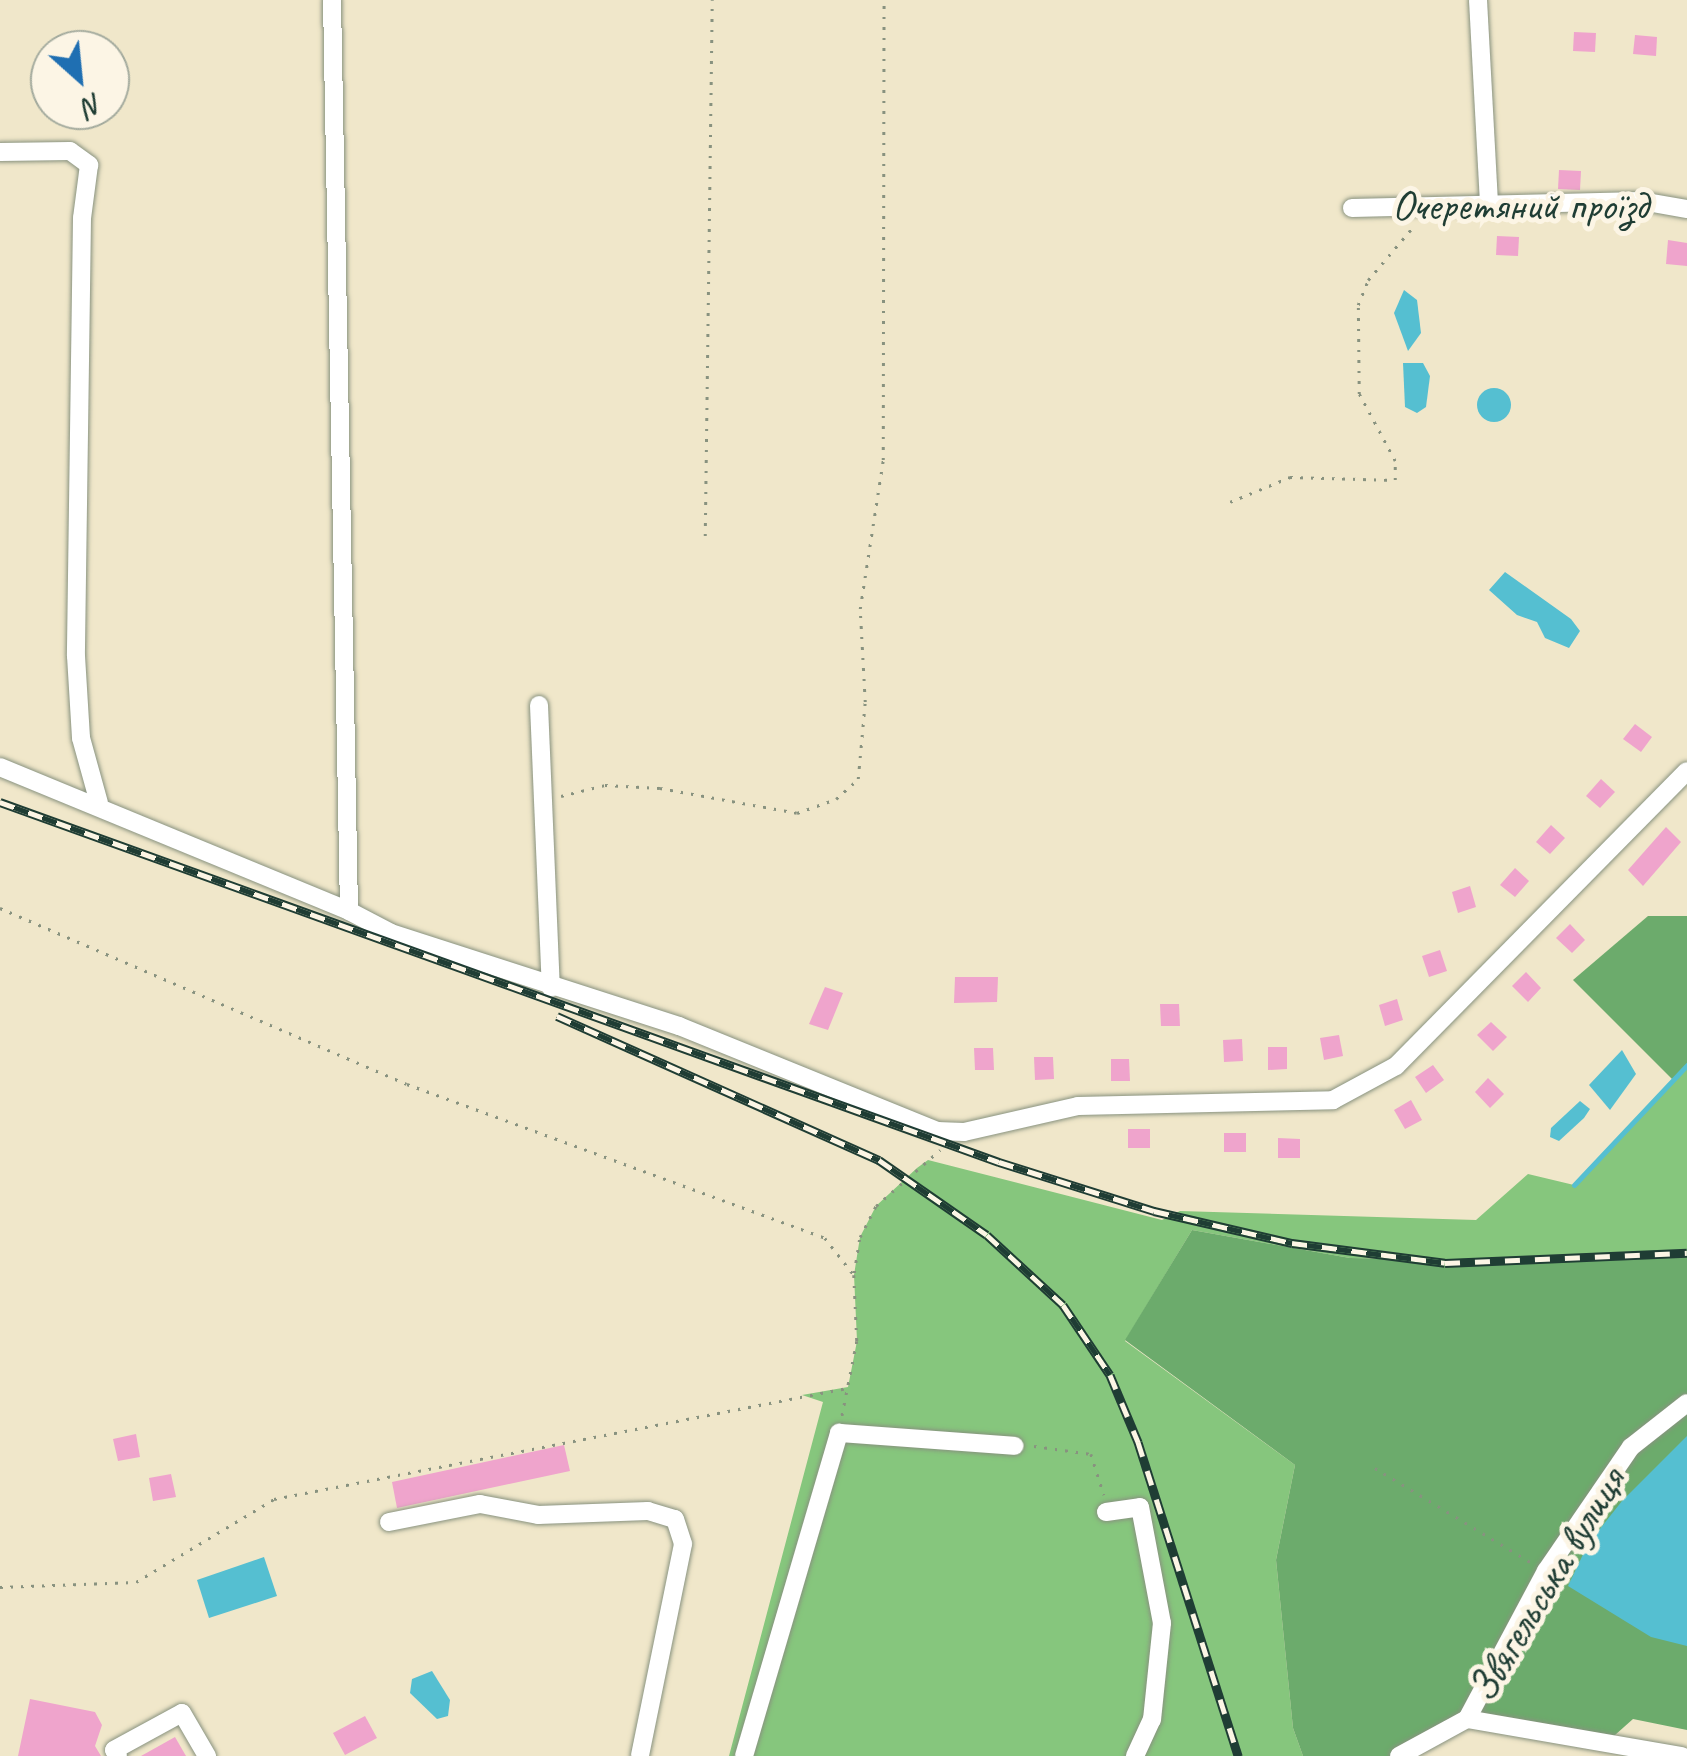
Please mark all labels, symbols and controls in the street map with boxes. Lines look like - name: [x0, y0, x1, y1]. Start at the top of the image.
- north arrow: [30, 30, 130, 130]
- text: N: [77, 86, 109, 125]
- street label: Очеретяний проїзд: [1392, 181, 1648, 231]
- street label: Звягельська вулиця: [1458, 1459, 1636, 1711]

